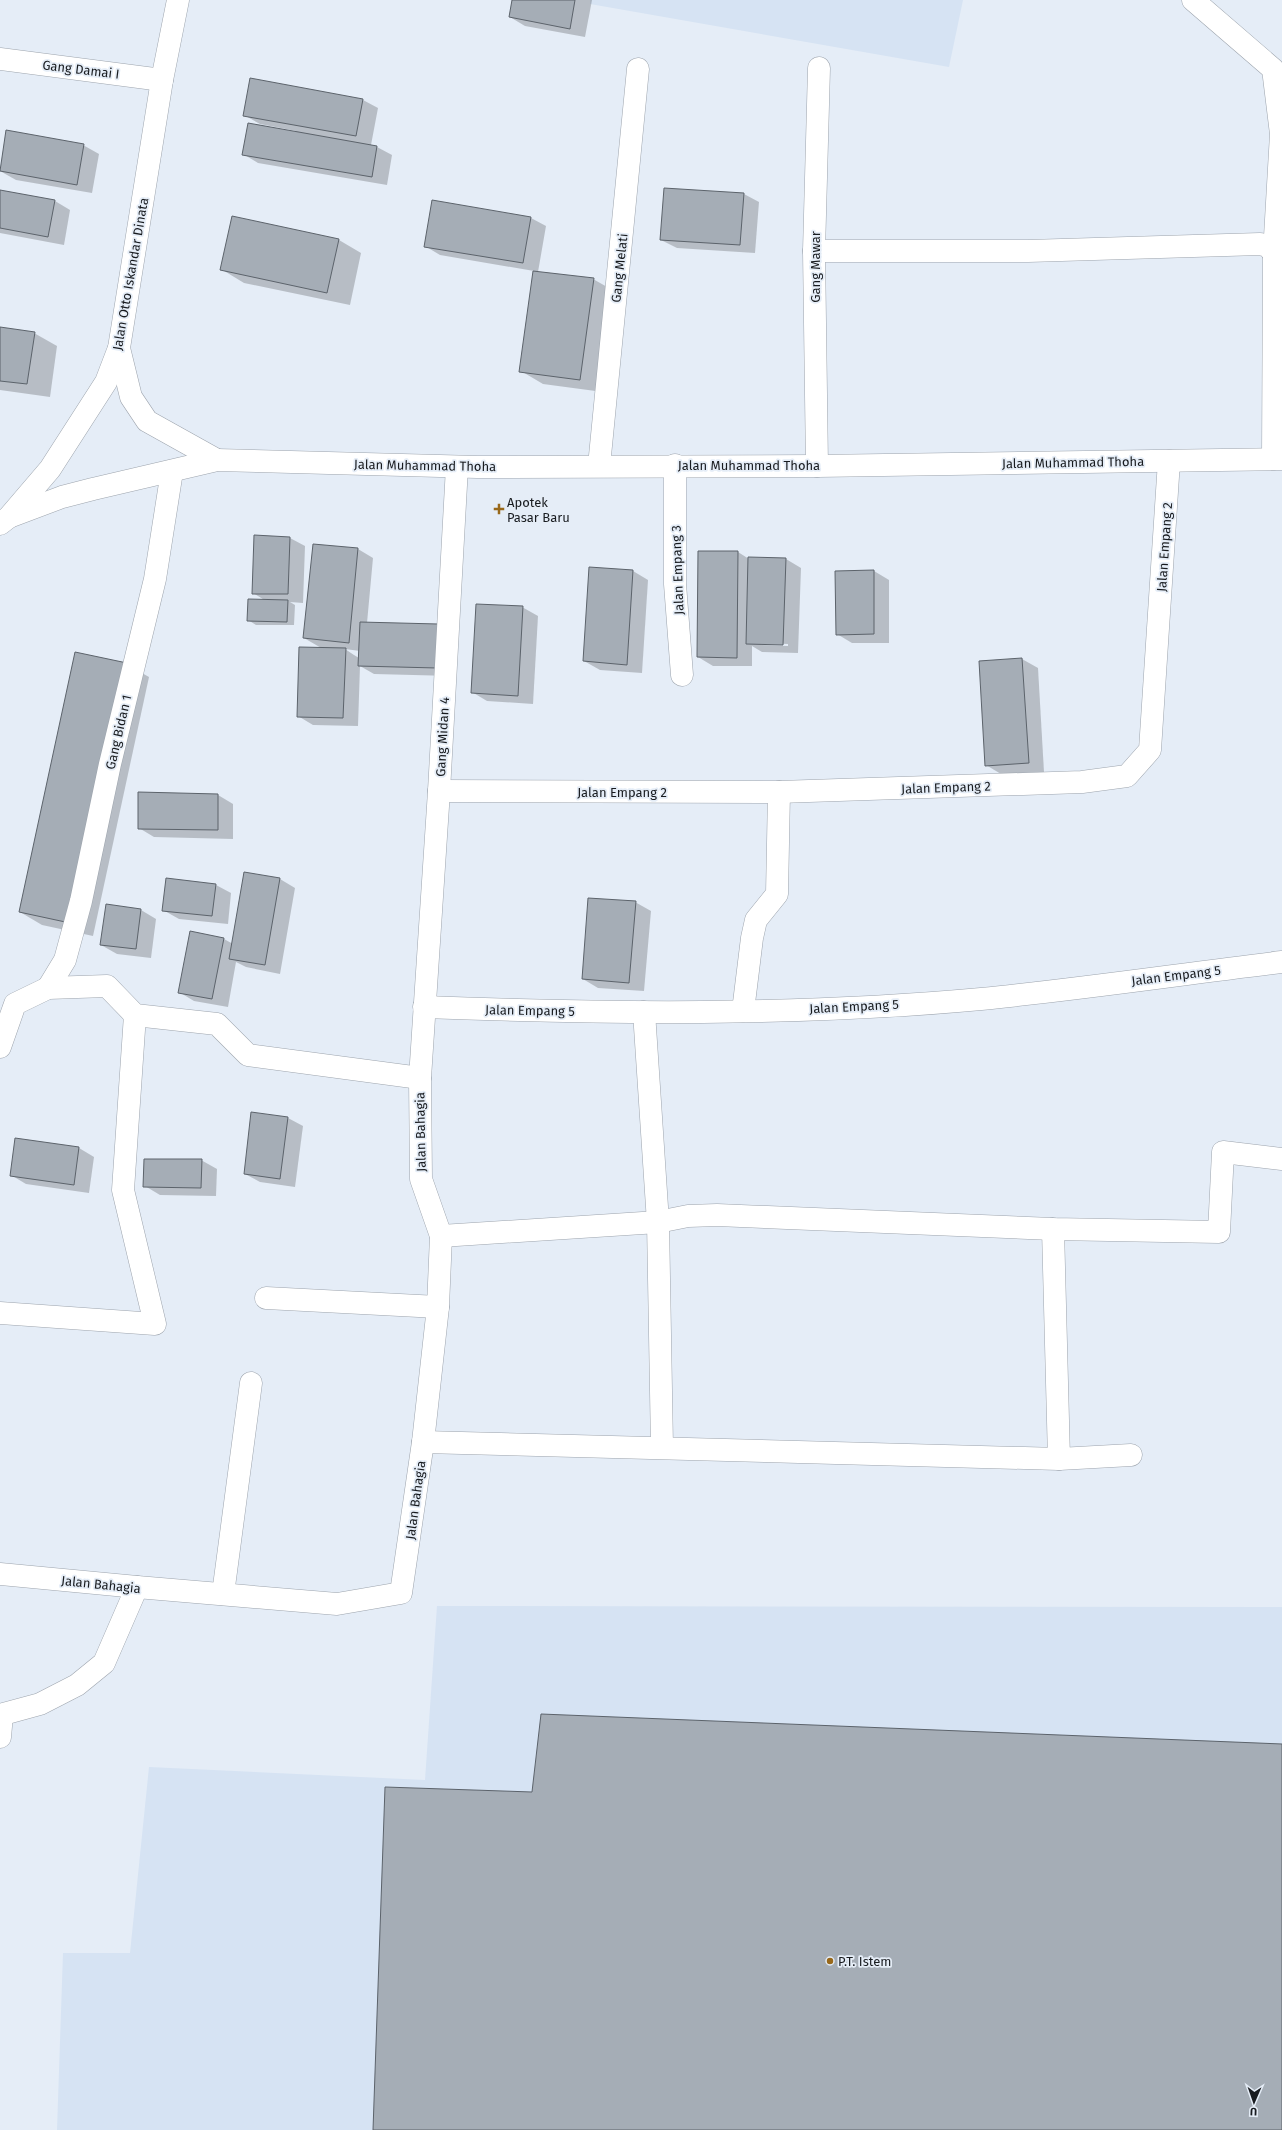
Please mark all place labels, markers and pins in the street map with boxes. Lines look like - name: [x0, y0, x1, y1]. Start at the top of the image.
- place label: Apotek Pasar Baru: [507, 495, 570, 525]
- marker: Apotek Pasar Baru: [494, 504, 504, 514]
- place label: P.T. Istem: [838, 1954, 891, 1969]
- marker: P.T. Istem: [825, 1956, 835, 1966]

